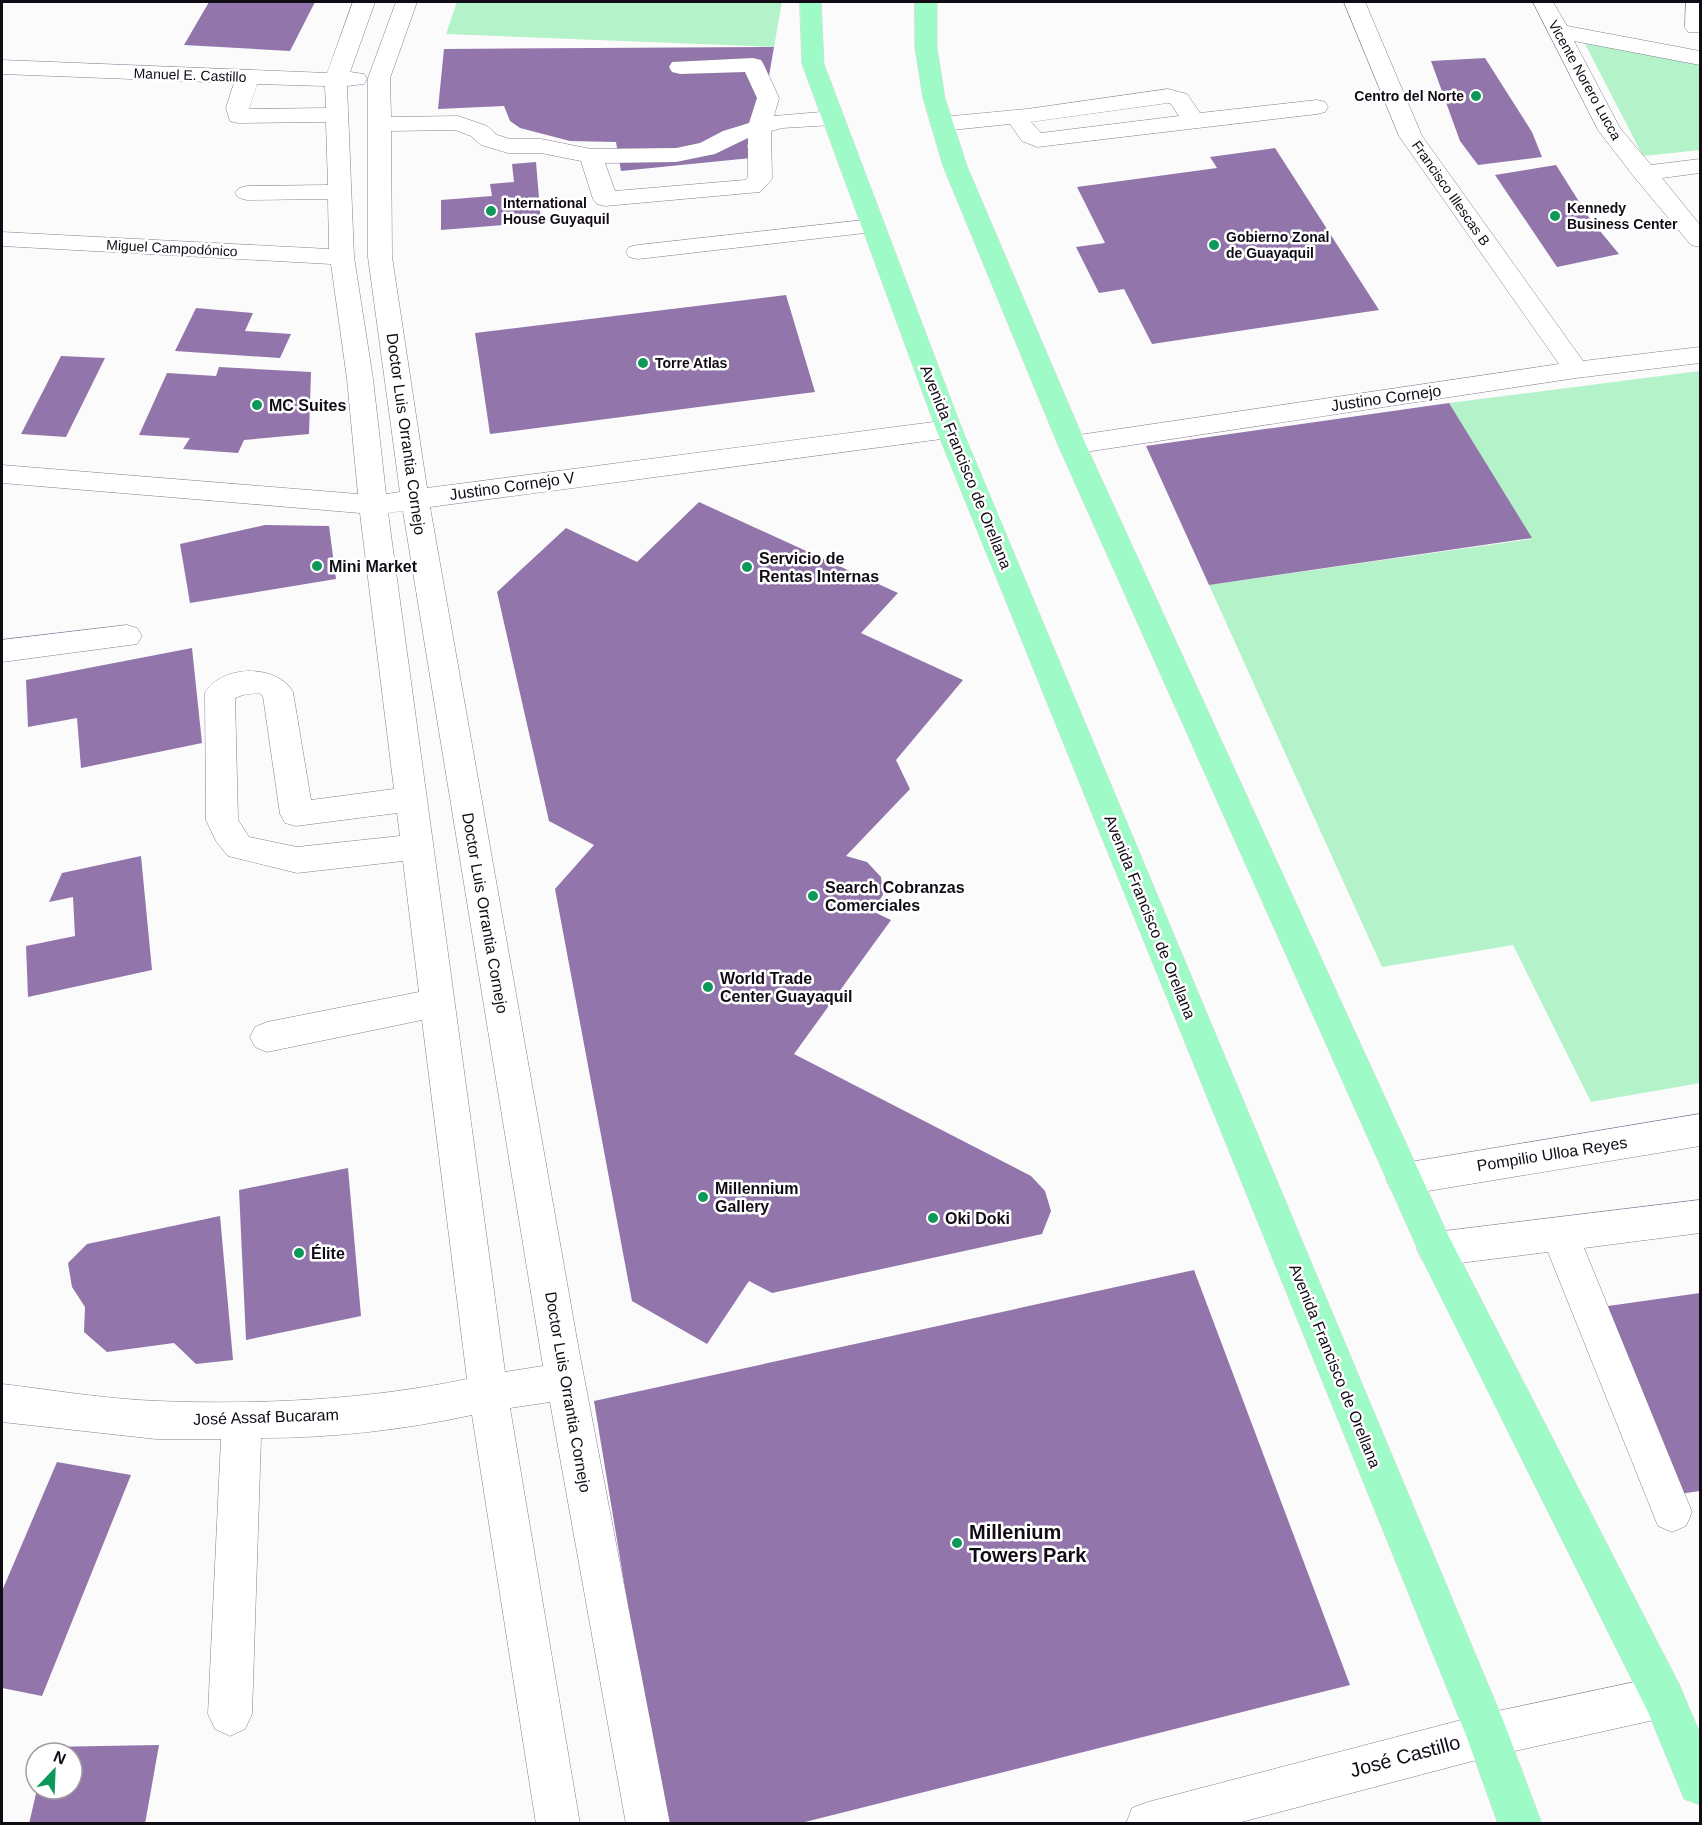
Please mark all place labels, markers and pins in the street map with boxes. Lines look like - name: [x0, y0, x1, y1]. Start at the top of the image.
- place label: Centro del Norte: [1354, 88, 1464, 104]
- marker: Centro del Norte: [1469, 89, 1483, 103]
- place label: International House Guyaquil: [503, 195, 610, 227]
- place label: Kennedy Business Center: [1567, 200, 1678, 232]
- marker: International House Guyaquil: [484, 204, 498, 218]
- marker: Kennedy Business Center: [1548, 209, 1562, 223]
- place label: Gobierno Zonal de Guayaquil: [1226, 229, 1329, 261]
- marker: Gobierno Zonal de Guayaquil: [1207, 238, 1221, 252]
- place label: Torre Atlas: [655, 355, 728, 371]
- marker: Torre Atlas: [636, 356, 650, 370]
- place label: MC Suites: [269, 397, 346, 414]
- marker: MC Suites: [250, 398, 264, 412]
- place label: Servicio de Rentas Internas: [759, 550, 879, 585]
- place label: Mini Market: [329, 558, 418, 575]
- marker: Mini Market: [310, 559, 324, 573]
- marker: Servicio de Rentas Internas: [740, 560, 754, 574]
- place label: Search Cobranzas Comerciales: [825, 879, 965, 914]
- marker: Search Cobranzas Comerciales: [806, 889, 820, 903]
- place label: World Trade Center Guayaquil: [720, 970, 852, 1005]
- marker: World Trade Center Guayaquil: [701, 980, 715, 994]
- place label: Millennium Gallery: [715, 1180, 799, 1215]
- marker: Millennium Gallery: [696, 1190, 710, 1204]
- place label: Oki Doki: [945, 1210, 1010, 1227]
- marker: Oki Doki: [926, 1211, 940, 1225]
- place label: Élite: [311, 1244, 345, 1262]
- marker: Élite: [292, 1246, 306, 1260]
- place label: Millenium Towers Park: [969, 1521, 1087, 1566]
- marker: Millenium Towers Park: [950, 1536, 964, 1550]

